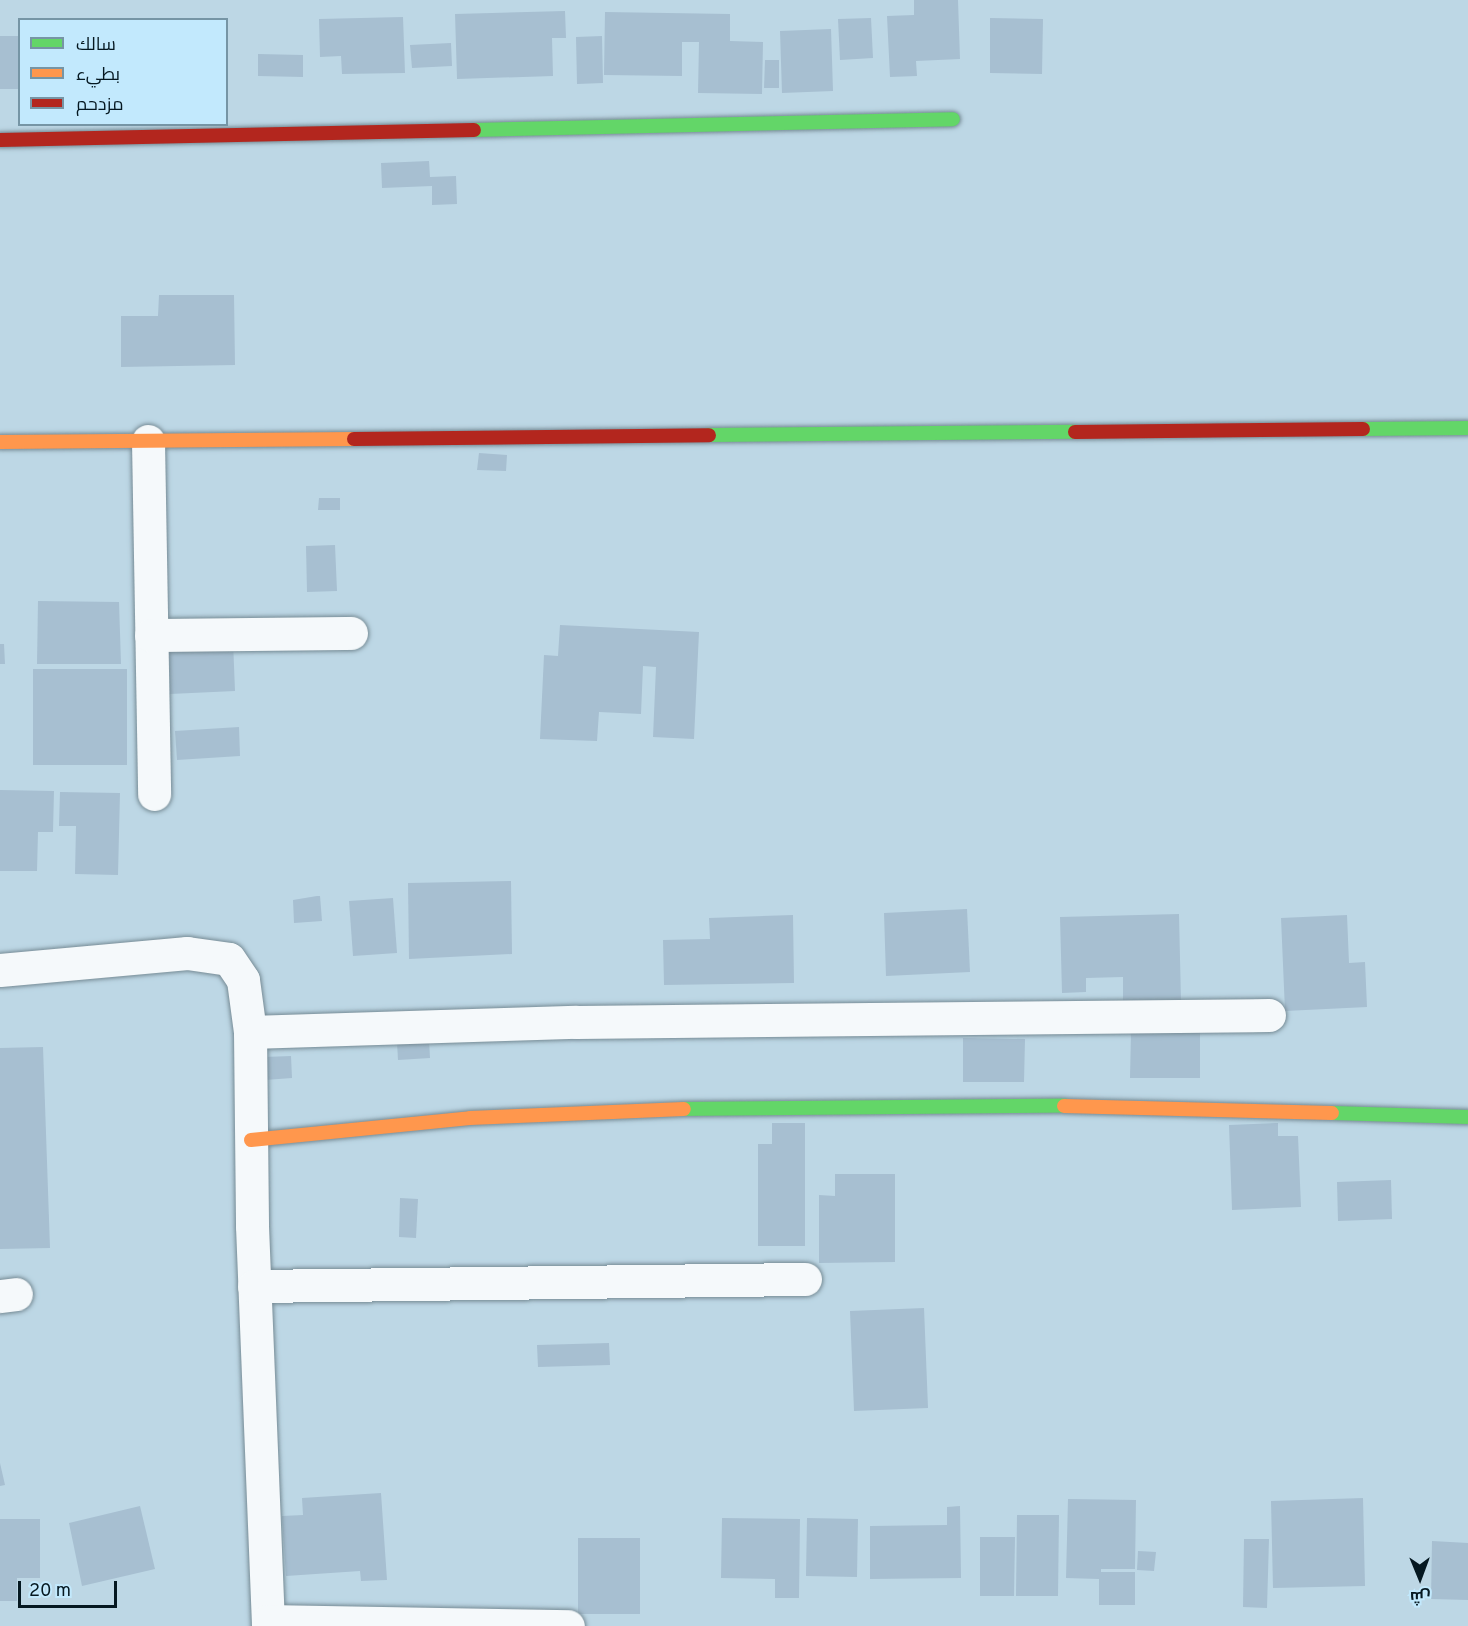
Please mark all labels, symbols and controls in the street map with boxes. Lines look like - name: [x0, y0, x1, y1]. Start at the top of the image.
- legend: [18, 18, 228, 126]
- text: سالك: [76, 34, 116, 57]
- text: بطيء: [76, 64, 120, 87]
- text: مزدحم: [76, 94, 124, 117]
- north arrow: [1390, 1548, 1450, 1608]
- scale bar: [21, 1569, 120, 1607]
- text: 20 m: [29, 1580, 71, 1603]
- text: ش: [1410, 1586, 1431, 1606]

